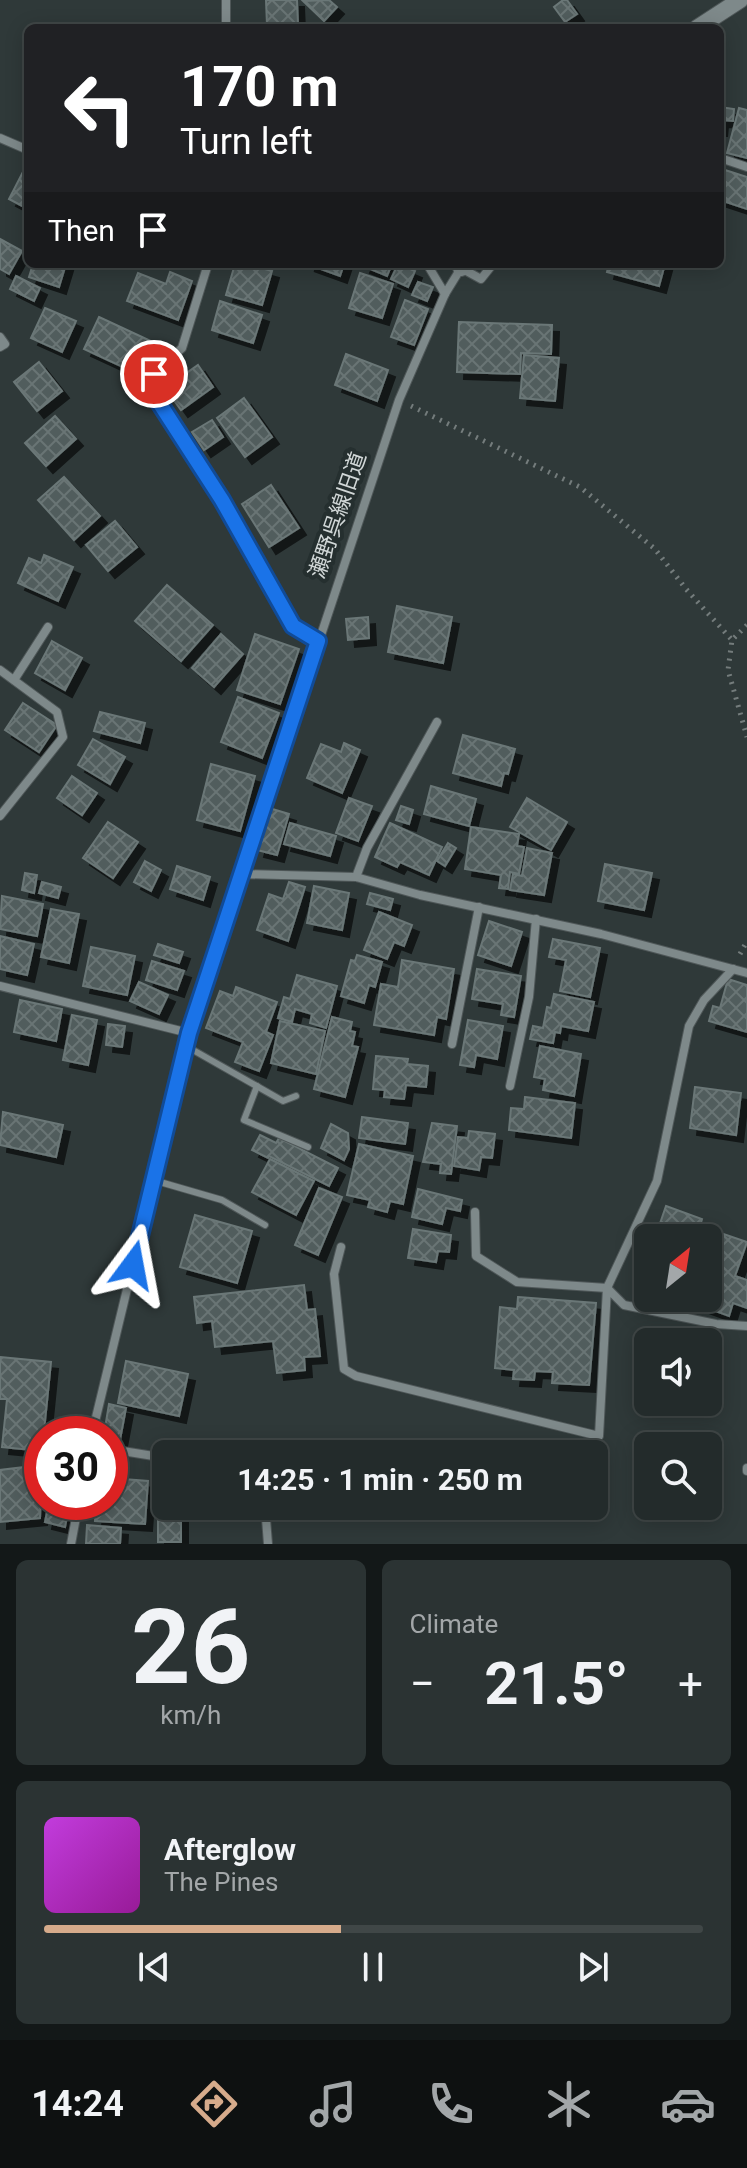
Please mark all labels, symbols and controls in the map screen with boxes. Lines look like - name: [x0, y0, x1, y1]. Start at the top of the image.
- text: 170 m: [180, 54, 339, 120]
- icon: left: [48, 56, 152, 160]
- text: Turn left: [180, 121, 313, 163]
- icon: arrive: [131, 208, 175, 252]
- text: Then: [48, 213, 115, 248]
- pin: [120, 340, 188, 408]
- icon: arrive: [132, 352, 176, 396]
- street label: 瀬野呉線旧道: [304, 449, 371, 582]
- position arrow: [91, 1223, 175, 1307]
- north arrow: [634, 1224, 722, 1312]
- map controls: [634, 1224, 722, 1520]
- button: sound: [634, 1328, 722, 1416]
- speed limit sign: 30: [24, 1416, 128, 1520]
- button: search: [634, 1432, 722, 1520]
- text: 14:25 · 1 min · 250 m: [237, 1462, 523, 1497]
- text: 26: [131, 1587, 250, 1708]
- text: Climate: [410, 1609, 498, 1639]
- text: 21.5°: [484, 1648, 628, 1719]
- text: −: [410, 1658, 435, 1710]
- text: +: [678, 1658, 703, 1710]
- text: km/h: [160, 1700, 221, 1730]
- text: Afterglow: [164, 1832, 296, 1867]
- text: The Pines: [164, 1867, 278, 1897]
- icon: previous: [132, 1945, 176, 1989]
- icon: pause: [351, 1945, 395, 1989]
- icon: next: [571, 1945, 615, 1989]
- icon: directions: [186, 2076, 242, 2132]
- icon: music: [305, 2076, 361, 2132]
- icon: phone: [423, 2076, 479, 2132]
- icon: climate: [541, 2076, 597, 2132]
- icon: car: [660, 2076, 716, 2132]
- text: 14:24: [31, 2083, 124, 2125]

